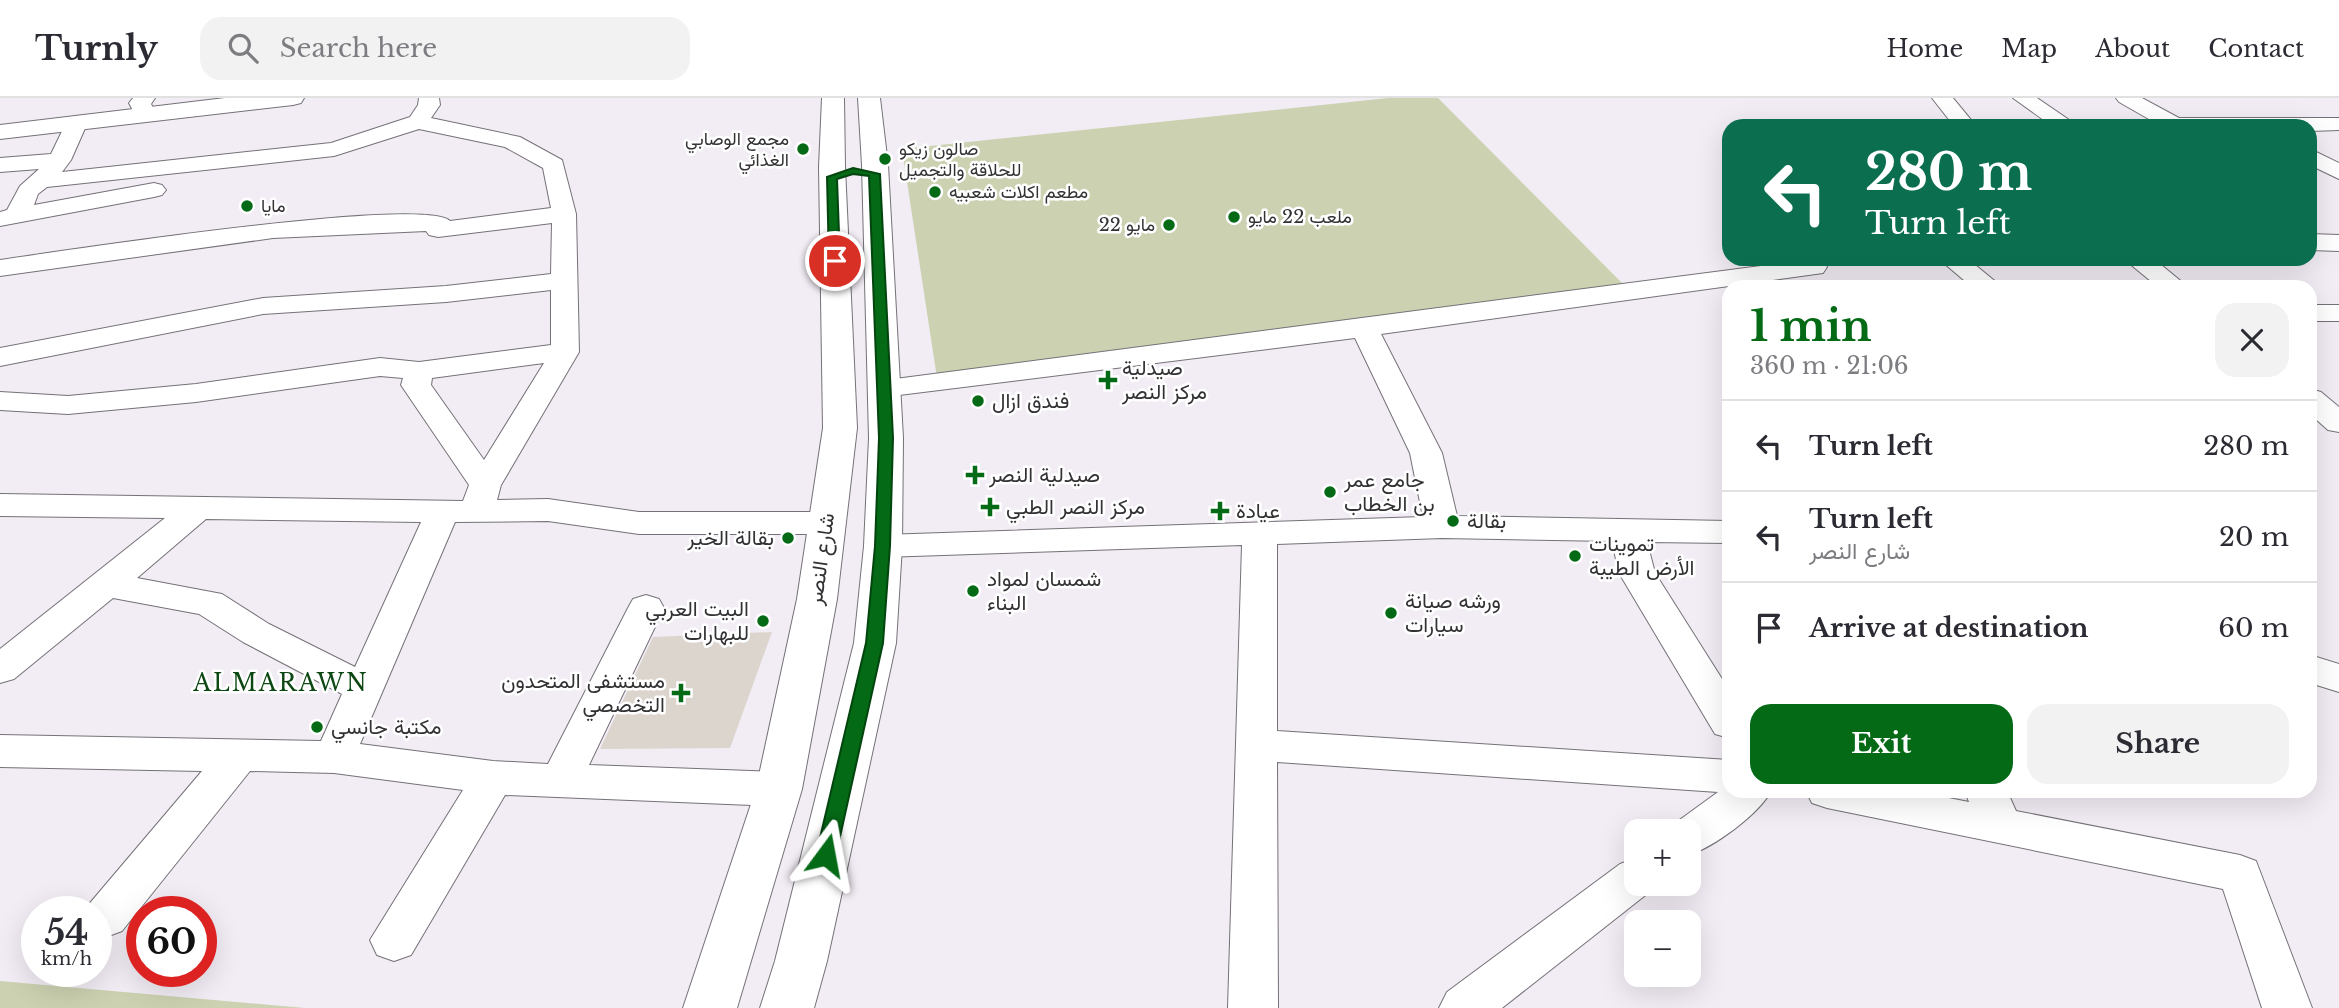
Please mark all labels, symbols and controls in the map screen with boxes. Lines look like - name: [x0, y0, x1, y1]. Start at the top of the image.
- search box: [200, 17, 690, 80]
- text: Turnly: [35, 28, 158, 69]
- icon: search: [224, 29, 262, 67]
- text: Search here: [280, 32, 437, 64]
- text: Home: [1887, 34, 1963, 63]
- text: Map: [2001, 34, 2057, 63]
- text: About: [2095, 34, 2170, 63]
- text: Contact: [2208, 34, 2304, 63]
- place label: مجمع الوصابي الغذائي: [685, 128, 789, 175]
- place label: صالون زيكو للحلاقة والتجميل: [899, 138, 1021, 181]
- marker: مجمع الوصابي الغذائي: [795, 141, 811, 157]
- text: 280 m: [1865, 142, 2032, 203]
- icon: left: [1750, 147, 1841, 238]
- marker: صالون زيكو للحلاقة والتجميل: [877, 151, 893, 167]
- place label: مطعم اكلات شعبيه: [949, 181, 1088, 204]
- marker: مطعم اكلات شعبيه: [927, 184, 943, 200]
- place label: مايا: [261, 195, 286, 217]
- marker: مايا: [239, 198, 255, 214]
- text: Turn left: [1865, 203, 2011, 243]
- place label: ملعب 22 مايو: [1248, 206, 1352, 228]
- marker: ملعب 22 مايو: [1226, 209, 1242, 225]
- place label: 22 مايو: [1099, 214, 1155, 236]
- marker: 22 مايو: [1161, 217, 1177, 233]
- pin: [805, 231, 865, 291]
- icon: arrive: [816, 242, 854, 280]
- text: 1 min: [1750, 300, 1872, 352]
- button: close: [2215, 303, 2289, 377]
- text: 360 m · 21:06: [1750, 352, 1909, 380]
- place label: صيدلية مركز النصر: [1121, 355, 1207, 405]
- marker: صيدلية مركز النصر: [1100, 372, 1116, 388]
- place label: فندق ازال: [992, 388, 1069, 414]
- marker: فندق ازال: [970, 393, 986, 409]
- icon: left: [1750, 427, 1788, 465]
- text: Turn left: [1809, 430, 1933, 462]
- text: 280 m: [2203, 430, 2289, 462]
- place label: صيدلية النصر: [988, 462, 1100, 488]
- marker: صيدلية النصر: [967, 467, 983, 483]
- place label: جامع عمر بن الخطاب: [1343, 467, 1435, 517]
- marker: جامع عمر بن الخطاب: [1322, 484, 1338, 500]
- place label: مركز النصر الطبي: [1006, 494, 1145, 524]
- marker: مركز النصر الطبي: [980, 497, 1000, 517]
- place label: عيادة: [1236, 498, 1280, 524]
- marker: عيادة: [1210, 501, 1230, 521]
- text: Turn left: [1809, 503, 1933, 535]
- place label: بقالة: [1467, 508, 1506, 534]
- street label: شارع النصر: [802, 511, 841, 608]
- marker: بقالة: [1445, 513, 1461, 529]
- icon: left: [1750, 518, 1788, 556]
- text: 20 m: [2219, 521, 2289, 553]
- place label: بقالة الخير: [686, 525, 774, 551]
- marker: بقالة الخير: [780, 530, 796, 546]
- place label: تموينات الأرض الطيبة: [1589, 531, 1694, 581]
- text: شارع النصر: [1809, 537, 1910, 565]
- marker: تموينات الأرض الطيبة: [1567, 548, 1583, 564]
- place label: شمسان لمواد البناء: [987, 566, 1101, 616]
- marker: شمسان لمواد البناء: [965, 583, 981, 599]
- place label: ورشه صيانة سيارات: [1405, 588, 1501, 638]
- place label: البيت العربي للبهارات: [645, 596, 749, 646]
- marker: ورشه صيانة سيارات: [1383, 605, 1399, 621]
- icon: arrive: [1750, 609, 1788, 647]
- text: Arrive at destination: [1809, 612, 2089, 644]
- text: 60 m: [2218, 612, 2289, 644]
- marker: البيت العربي للبهارات: [755, 613, 771, 629]
- place label: مستشفى المتحدون التخصصي: [501, 668, 665, 722]
- district label: ALMARAWN: [192, 669, 369, 697]
- marker: مستشفى المتحدون التخصصي: [671, 683, 691, 703]
- button: Exit: [1750, 704, 2013, 784]
- button: Share: [2027, 704, 2289, 784]
- place label: مكتبة جانسي: [331, 714, 442, 744]
- marker: مكتبة جانسي: [309, 719, 325, 735]
- position arrow: [789, 818, 863, 892]
- map controls: [1624, 819, 1701, 987]
- button: +: [1624, 819, 1701, 896]
- speed limit sign: 60: [126, 896, 217, 987]
- button: −: [1624, 910, 1701, 987]
- text: 54: [44, 911, 89, 954]
- text: km/h: [41, 948, 92, 970]

